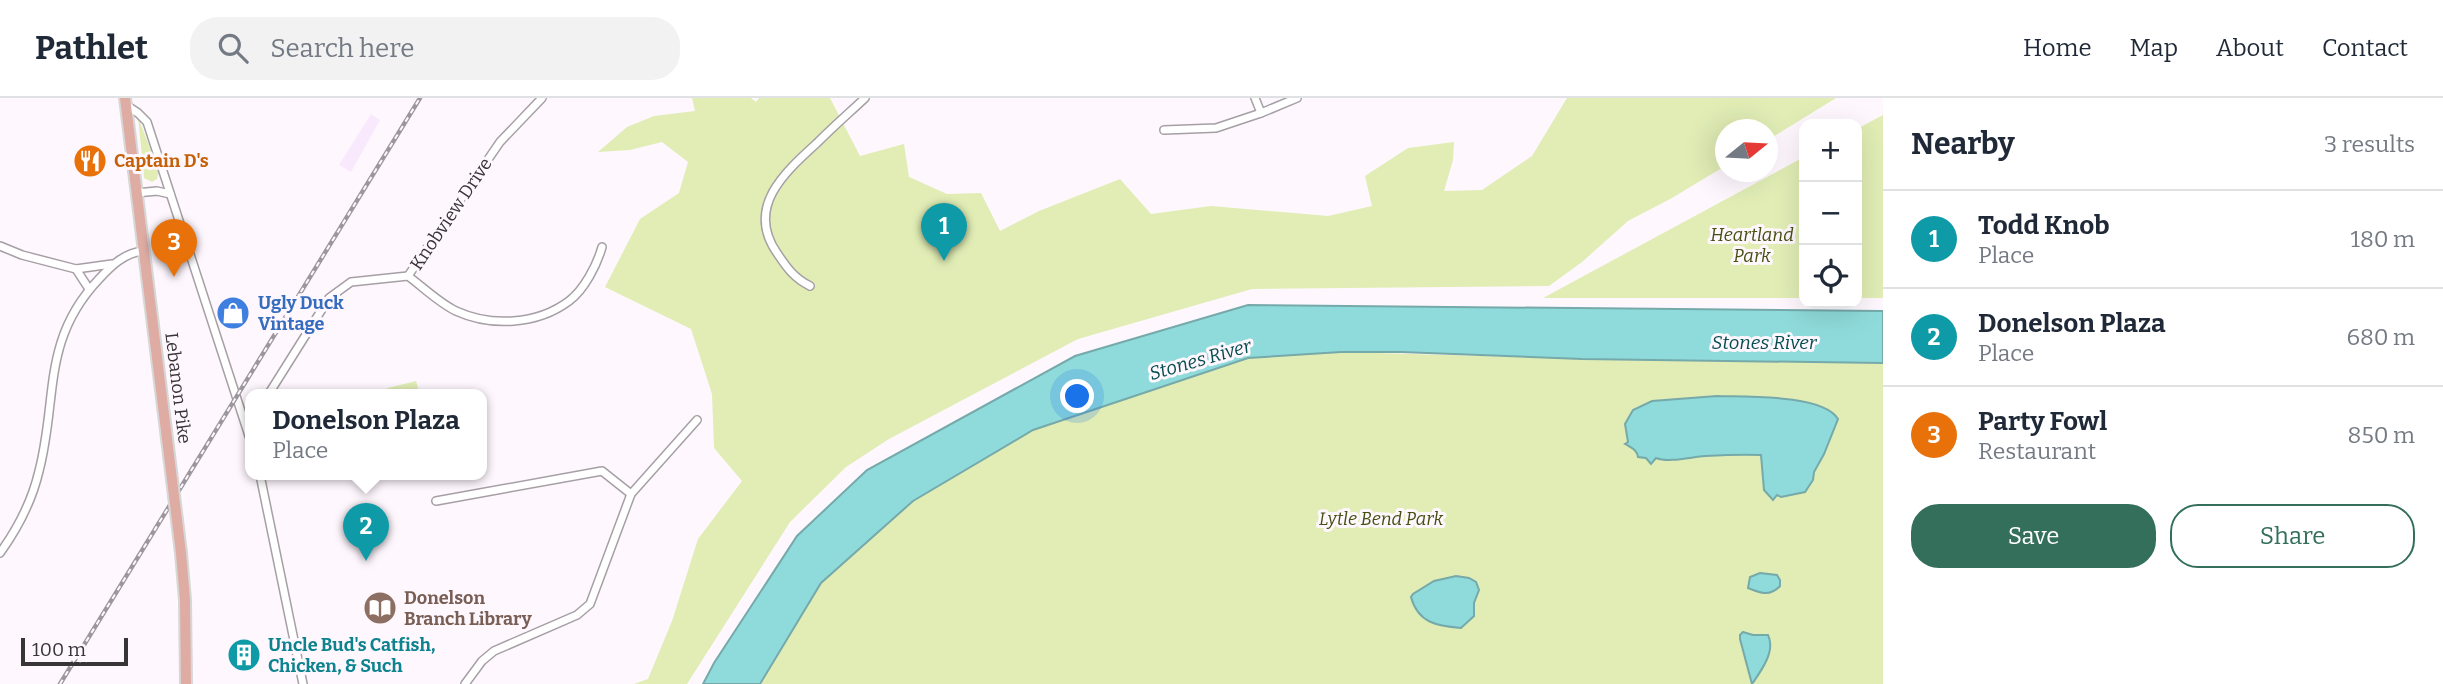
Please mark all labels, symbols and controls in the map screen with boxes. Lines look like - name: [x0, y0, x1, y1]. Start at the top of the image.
- search box: [190, 17, 680, 80]
- text: Pathlet: [35, 28, 148, 68]
- icon: search: [214, 29, 252, 67]
- text: Search here: [270, 33, 414, 64]
- text: Home: [2023, 34, 2092, 62]
- text: Map: [2130, 34, 2178, 62]
- text: About: [2216, 34, 2284, 62]
- text: Contact: [2322, 34, 2408, 62]
- north arrow: [1715, 119, 1778, 182]
- map controls: [1799, 119, 1862, 308]
- button: +: [1799, 119, 1862, 182]
- text: Nearby: [1911, 126, 2015, 162]
- text: 3 results: [2324, 130, 2415, 158]
- restaurant icon: Captain D's: [71, 142, 109, 180]
- place label: Captain D's: [114, 150, 209, 172]
- street label: Knobview Drive: [405, 154, 497, 274]
- button: −: [1799, 182, 1862, 245]
- pin: 1: [921, 203, 967, 261]
- text: Todd Knob: [1978, 210, 2109, 241]
- pin: 3: [151, 219, 197, 277]
- park label: Heartland Park: [1710, 224, 1794, 267]
- text: 1: [1929, 225, 1939, 253]
- text: 180 m: [2351, 225, 2415, 253]
- text: Place: [1978, 241, 2034, 269]
- button: locate: [1799, 245, 1862, 308]
- place label: Ugly Duck Vintage: [258, 292, 344, 335]
- shop icon: Ugly Duck Vintage: [214, 294, 252, 332]
- text: Donelson Plaza: [1978, 308, 2166, 339]
- text: 2: [1928, 323, 1940, 351]
- text: 680 m: [2346, 323, 2415, 351]
- street label: Lebanon Pike: [160, 331, 196, 445]
- water label: Stones River: [1711, 331, 1818, 354]
- water label: Stones River: [1146, 334, 1255, 385]
- text: Place: [1978, 339, 2034, 367]
- your location: [1060, 379, 1094, 413]
- popup: [245, 389, 487, 480]
- text: Donelson Plaza: [272, 405, 460, 436]
- text: Party Fowl: [1978, 406, 2107, 437]
- text: 3: [1927, 421, 1941, 449]
- text: 850 m: [2348, 421, 2415, 449]
- text: Place: [272, 436, 328, 464]
- text: Restaurant: [1978, 437, 2096, 465]
- pin: 2: [343, 503, 389, 561]
- button: Save: [1911, 504, 2156, 568]
- button: Share: [2170, 504, 2415, 568]
- park label: Lytle Bend Park: [1319, 508, 1443, 530]
- place label: Donelson Branch Library: [404, 587, 533, 630]
- library icon: Donelson Branch Library: [361, 589, 399, 627]
- place label: Uncle Bud's Catfish, Chicken, & Such: [268, 634, 436, 677]
- scale bar: [21, 635, 128, 667]
- building icon: Uncle Bud's Catfish, Chicken, & Such: [225, 636, 263, 674]
- text: 100 m: [32, 638, 86, 661]

